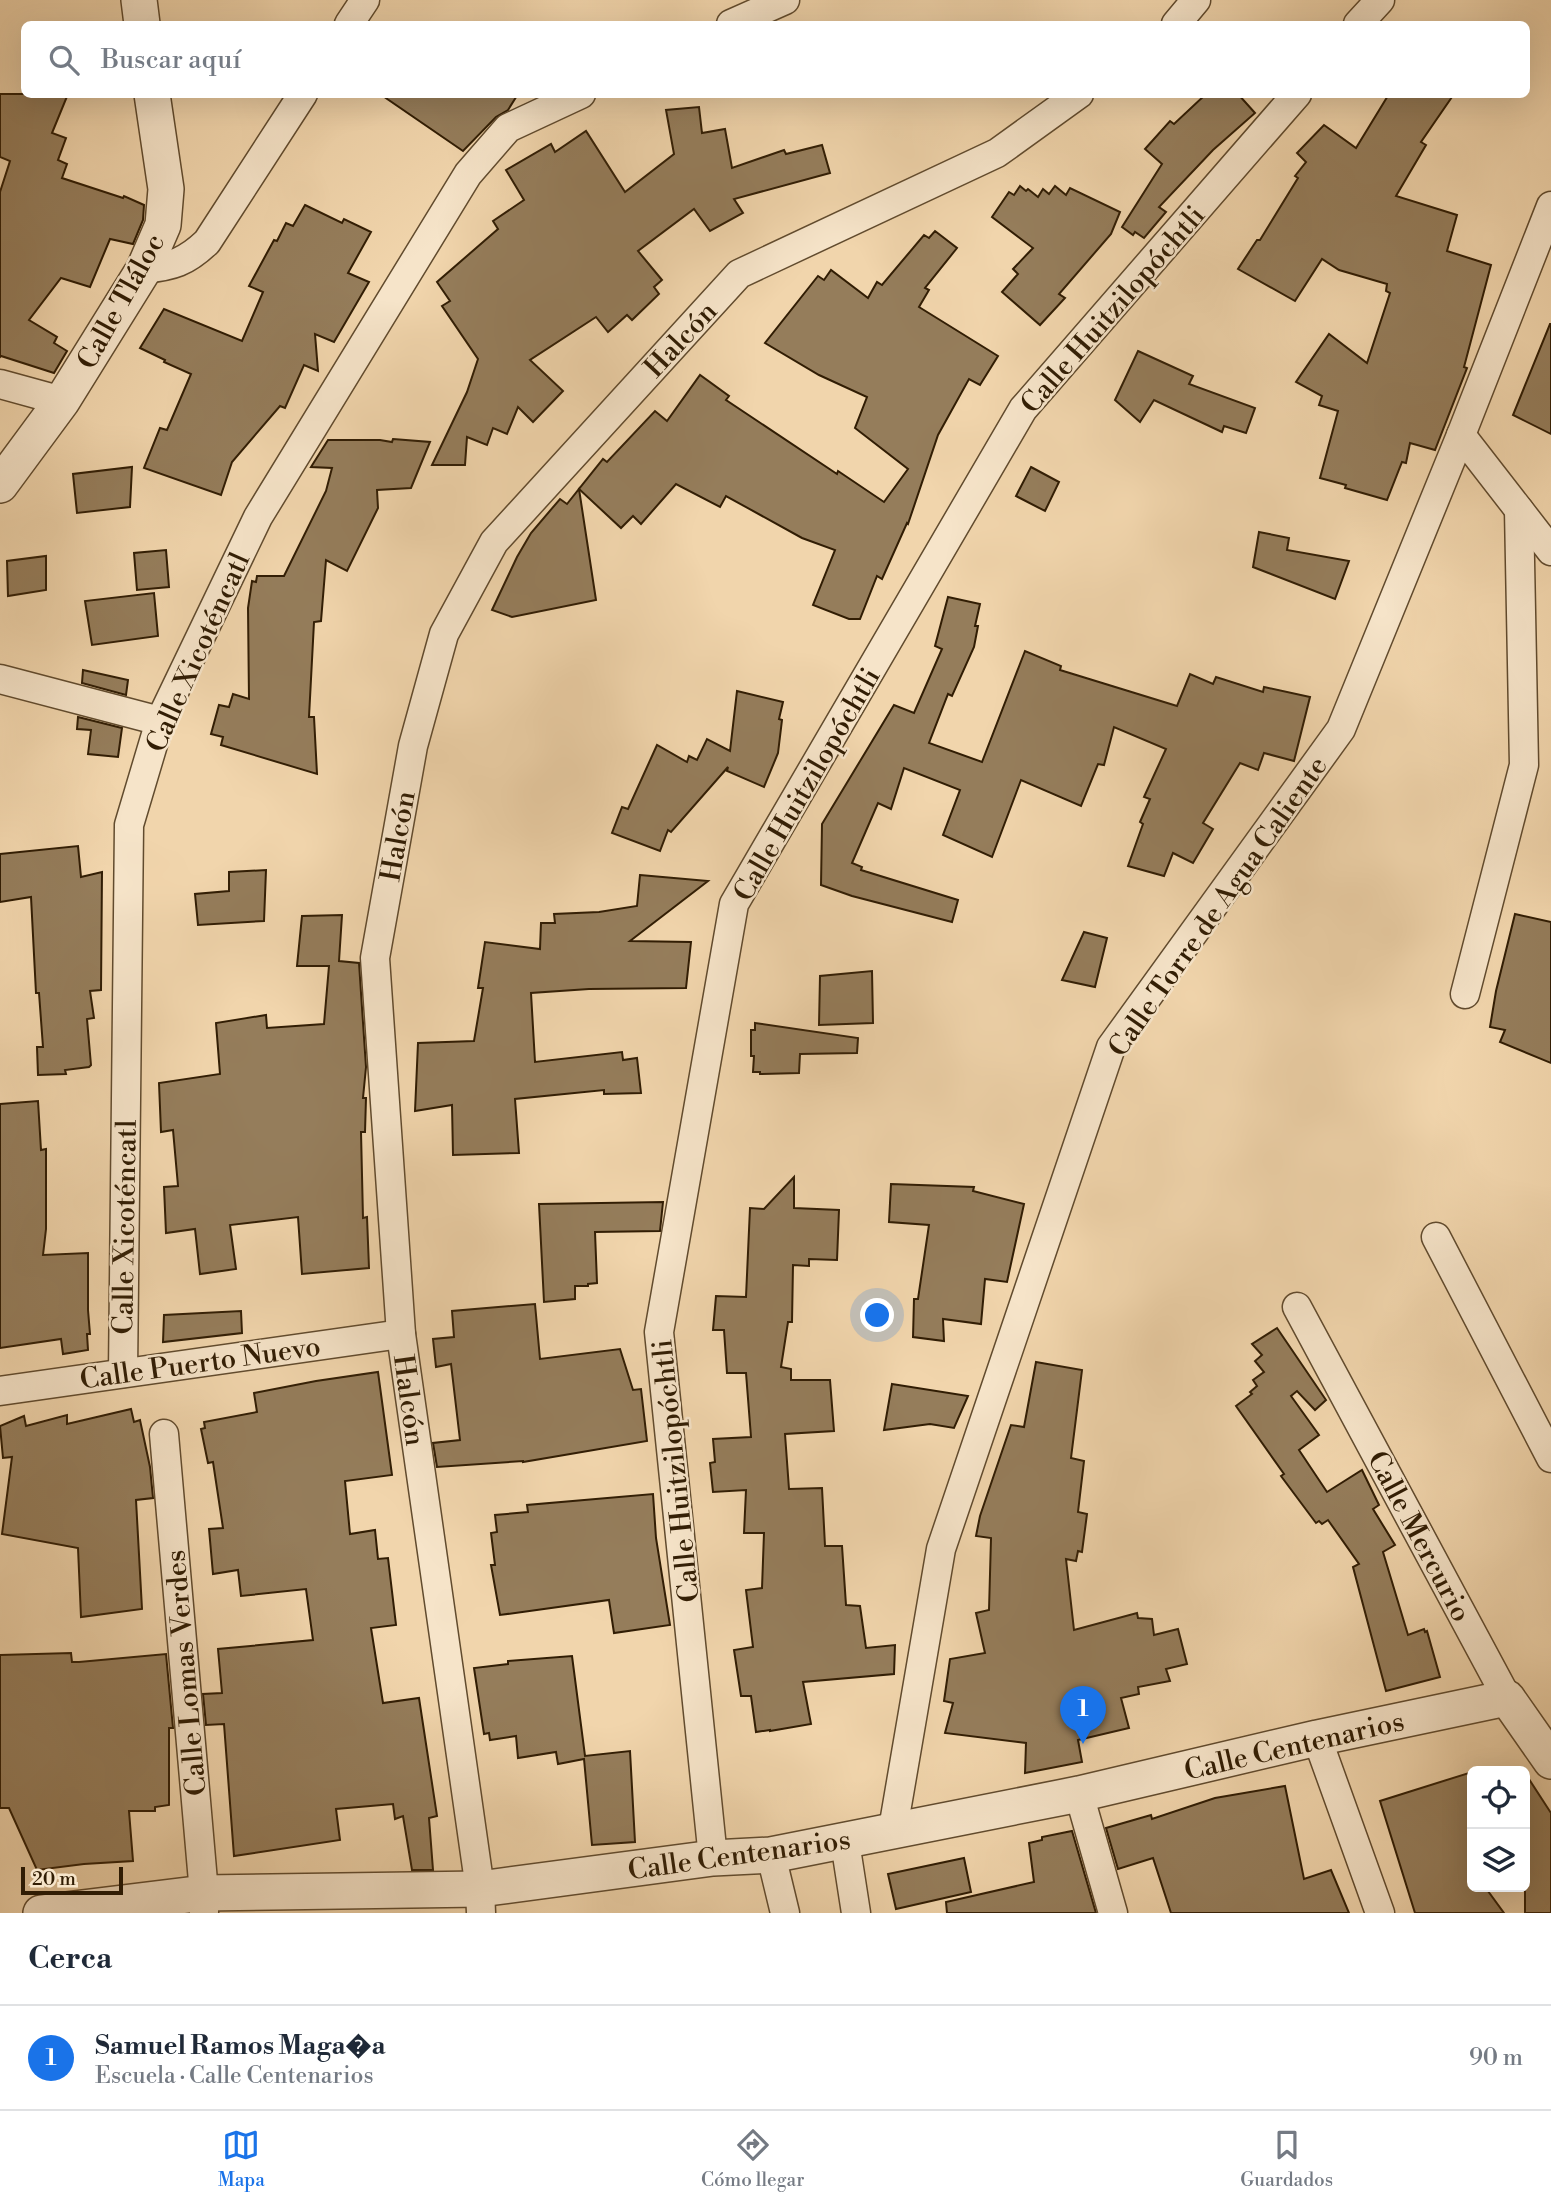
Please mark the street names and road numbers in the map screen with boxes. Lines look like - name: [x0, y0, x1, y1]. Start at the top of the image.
- street label: Calle Huitzilopóchtli: [1013, 199, 1213, 421]
- street label: Calle Tláloc: [70, 228, 173, 376]
- street label: Halcón: [637, 294, 725, 385]
- street label: Calle Xicoténcatl: [139, 547, 258, 758]
- street label: Calle Huitzilopóchtli: [726, 662, 888, 908]
- street label: Calle Torre de Agua Caliente: [1101, 750, 1336, 1064]
- street label: Halcón: [373, 788, 424, 884]
- street label: Calle Xicoténcatl: [106, 1119, 145, 1335]
- street label: Calle Puerto Nuevo: [78, 1329, 323, 1398]
- street label: Calle Huitzilopóchtli: [645, 1338, 708, 1604]
- street label: Halcón: [385, 1352, 432, 1448]
- street label: Calle Mercurio: [1359, 1445, 1478, 1628]
- street label: Calle Lomas Verdes: [158, 1548, 215, 1797]
- street label: Calle Centenarios: [1181, 1704, 1408, 1789]
- street label: Calle Centenarios: [626, 1823, 853, 1888]

